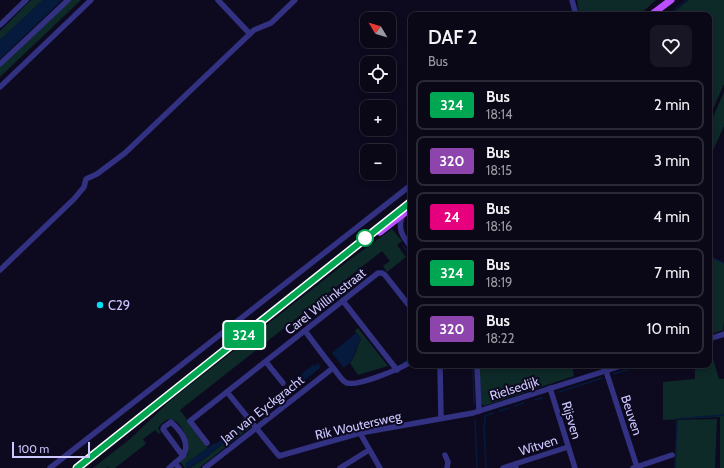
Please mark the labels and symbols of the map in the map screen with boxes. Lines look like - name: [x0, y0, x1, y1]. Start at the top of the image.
- north arrow: [360, 12, 396, 48]
- unlabelled marker: [356, 229, 374, 247]
- street label: Carel Willinkstraat: [281, 264, 369, 338]
- place label: C29: [108, 297, 130, 313]
- marker: C29: [95, 300, 105, 310]
- line badge: 324: [221, 322, 267, 348]
- street label: Jan van Eyckgracht: [216, 371, 307, 447]
- street label: Rielsedijk: [487, 372, 541, 404]
- street label: Beuven: [618, 393, 646, 437]
- street label: Rijsven: [558, 399, 585, 441]
- street label: Rik Woutersweg: [313, 407, 403, 443]
- street label: Witven: [517, 431, 559, 459]
- scale bar: [12, 440, 90, 459]

